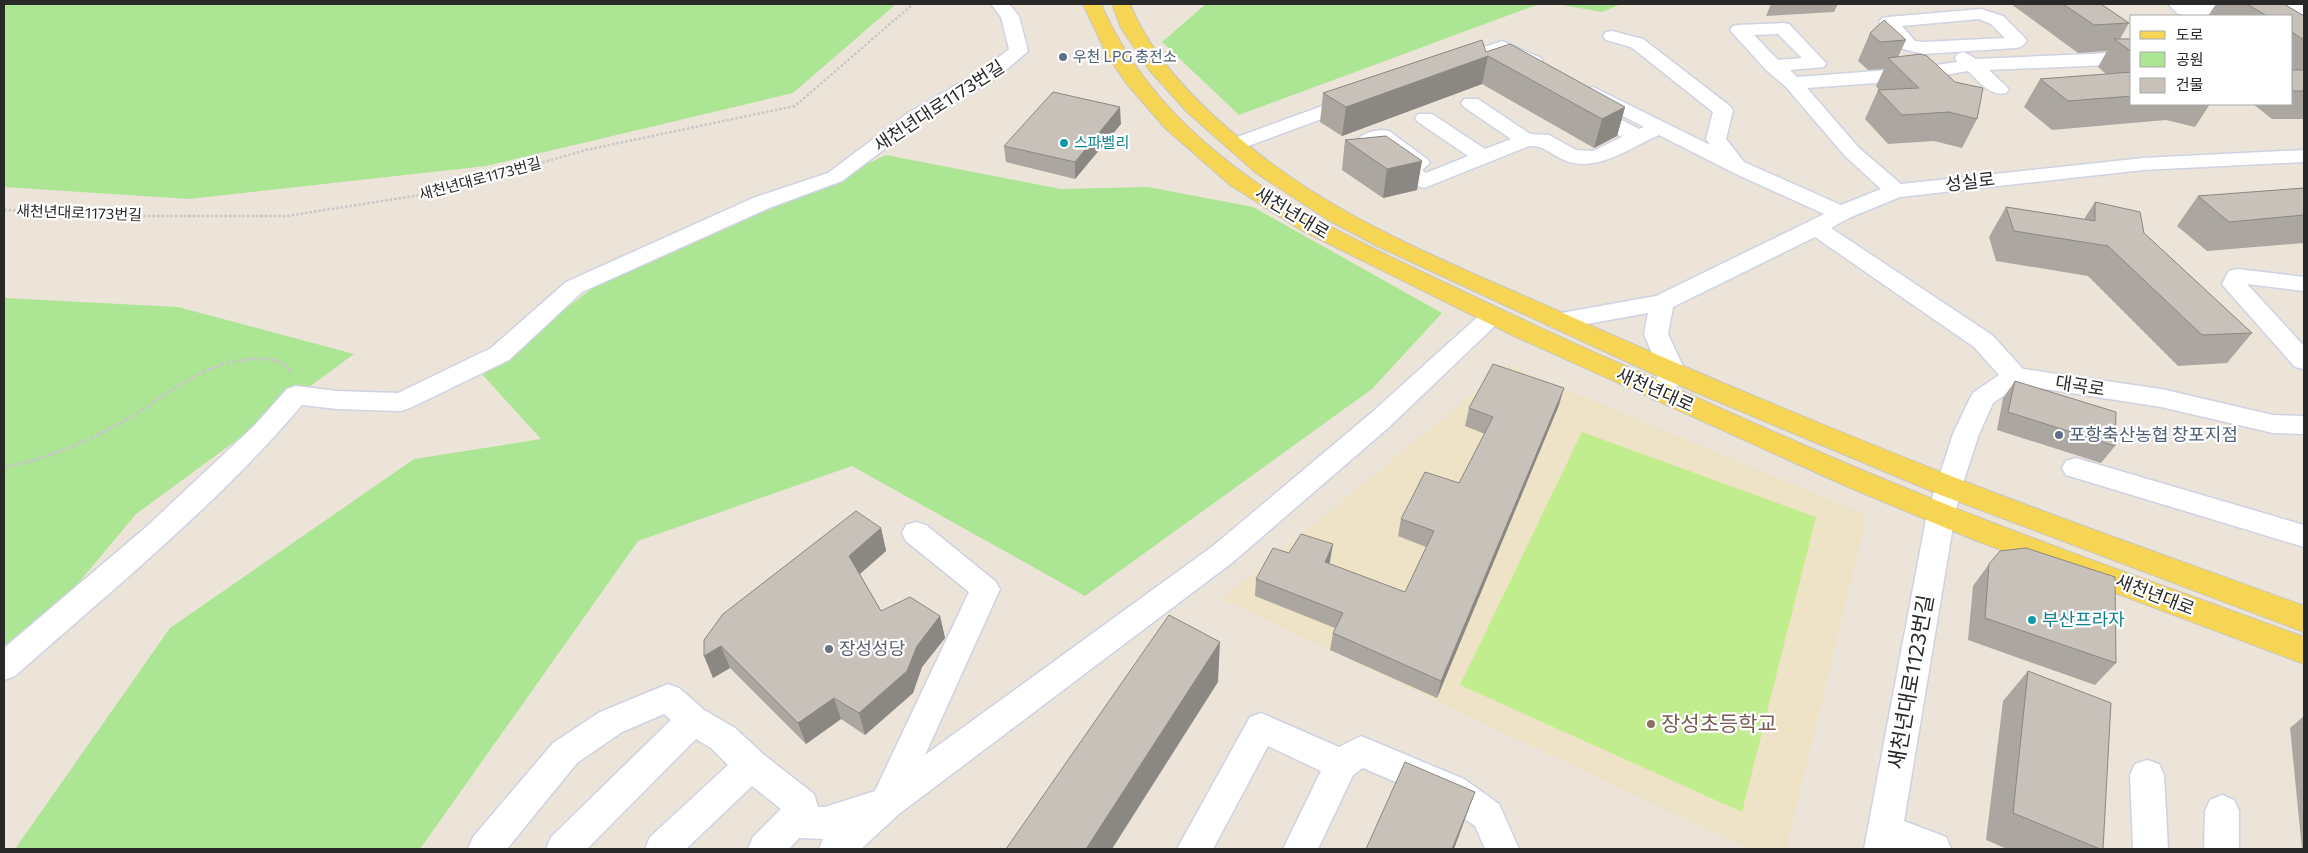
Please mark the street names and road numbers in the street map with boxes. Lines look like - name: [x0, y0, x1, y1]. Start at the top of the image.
- street label: 새천년대로1173번길: [869, 55, 1008, 156]
- street label: 새천년대로1173번길: [417, 153, 543, 203]
- street label: 성실로: [1944, 167, 1996, 195]
- street label: 새천년대로: [1251, 181, 1334, 243]
- street label: 새천년대로1173번길: [16, 201, 142, 223]
- street label: 새천년대로: [1613, 362, 1698, 416]
- street label: 대곡로: [2054, 370, 2106, 400]
- street label: 새천년대로: [2113, 569, 2198, 619]
- street label: 새천년대로1123번길: [1882, 592, 1937, 771]

